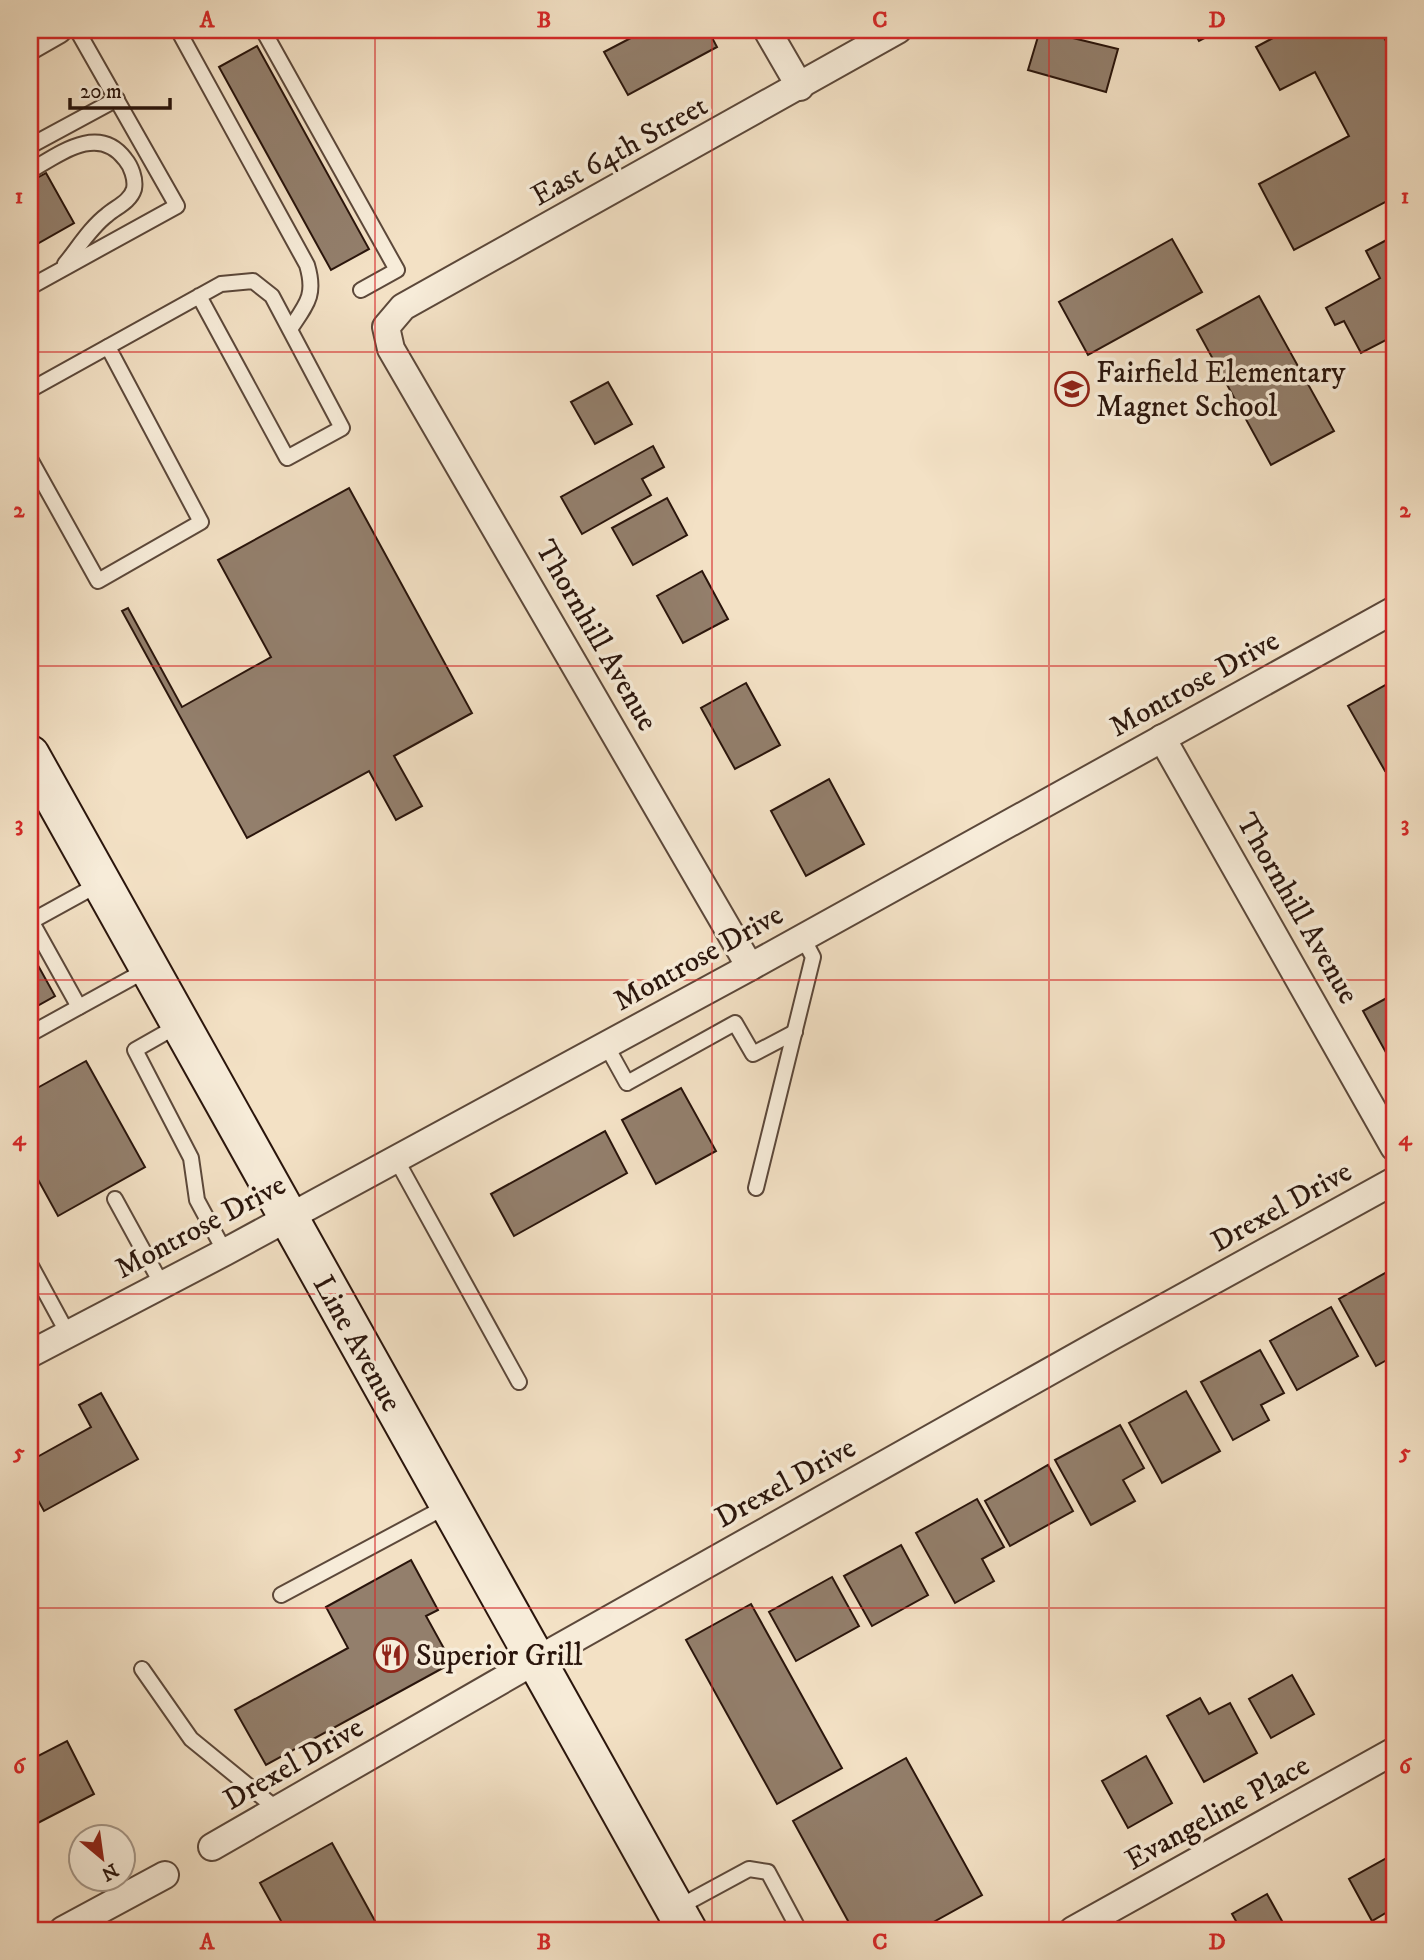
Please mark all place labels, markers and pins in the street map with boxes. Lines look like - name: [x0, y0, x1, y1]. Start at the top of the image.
- place label: Fairfield Elementary Magnet School: [1096, 355, 1346, 426]
- school or university icon: Fairfield Elementary Magnet School: [1053, 370, 1091, 408]
- restaurant icon: Superior Grill: [372, 1636, 410, 1674]
- place label: Superior Grill: [416, 1638, 583, 1675]

